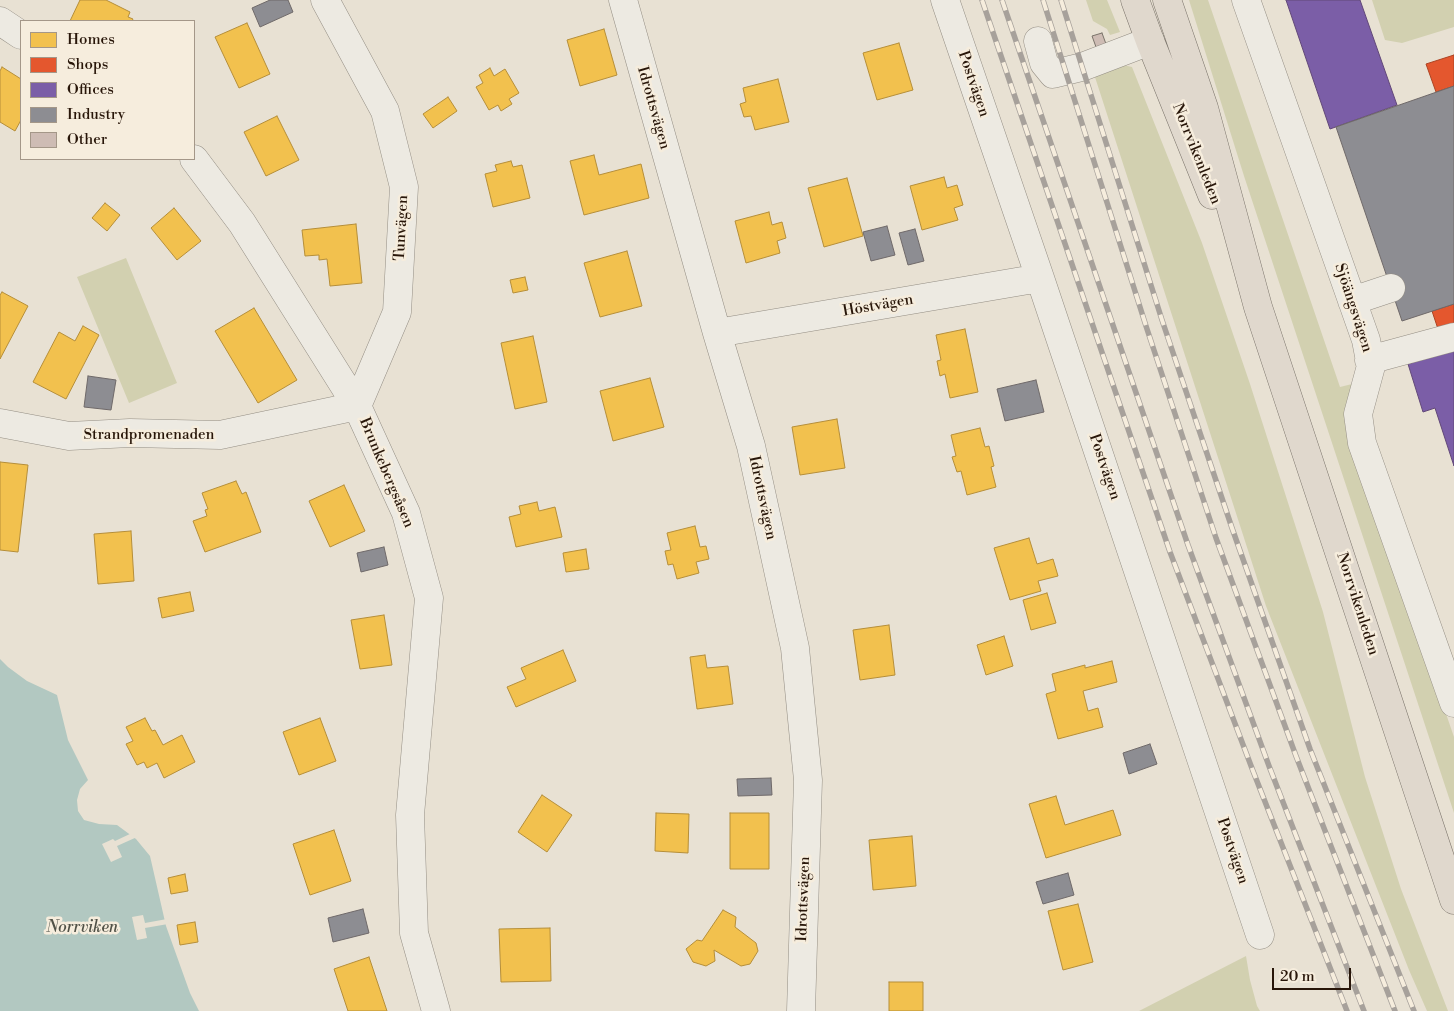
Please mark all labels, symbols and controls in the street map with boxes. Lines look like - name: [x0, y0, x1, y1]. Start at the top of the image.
- legend: [20, 20, 195, 160]
- text: Homes: [67, 30, 115, 49]
- street label: Postvägen: [953, 49, 993, 119]
- text: Shops: [67, 55, 108, 74]
- street label: Idrottsvägen: [633, 64, 673, 152]
- text: Offices: [67, 80, 114, 99]
- street label: Norrvikenleden: [1168, 101, 1224, 207]
- text: Industry: [67, 105, 125, 124]
- text: Other: [67, 130, 107, 149]
- street label: Tunvägen: [391, 195, 413, 261]
- street label: Sjöängsvägen: [1330, 261, 1376, 355]
- street label: Höstvägen: [841, 291, 915, 321]
- street label: Brunkebergsåsen: [355, 415, 417, 531]
- street label: Strandpromenaden: [83, 426, 215, 444]
- street label: Postvägen: [1084, 432, 1124, 502]
- street label: Idrottsvägen: [744, 454, 780, 542]
- street label: Norrvikenleden: [1332, 550, 1382, 658]
- street label: Postvägen: [1212, 816, 1252, 886]
- street label: Idrottsvägen: [794, 856, 814, 942]
- water label: Norrviken: [46, 918, 118, 938]
- scale bar: [1274, 958, 1353, 990]
- text: 20 m: [1280, 967, 1315, 986]

